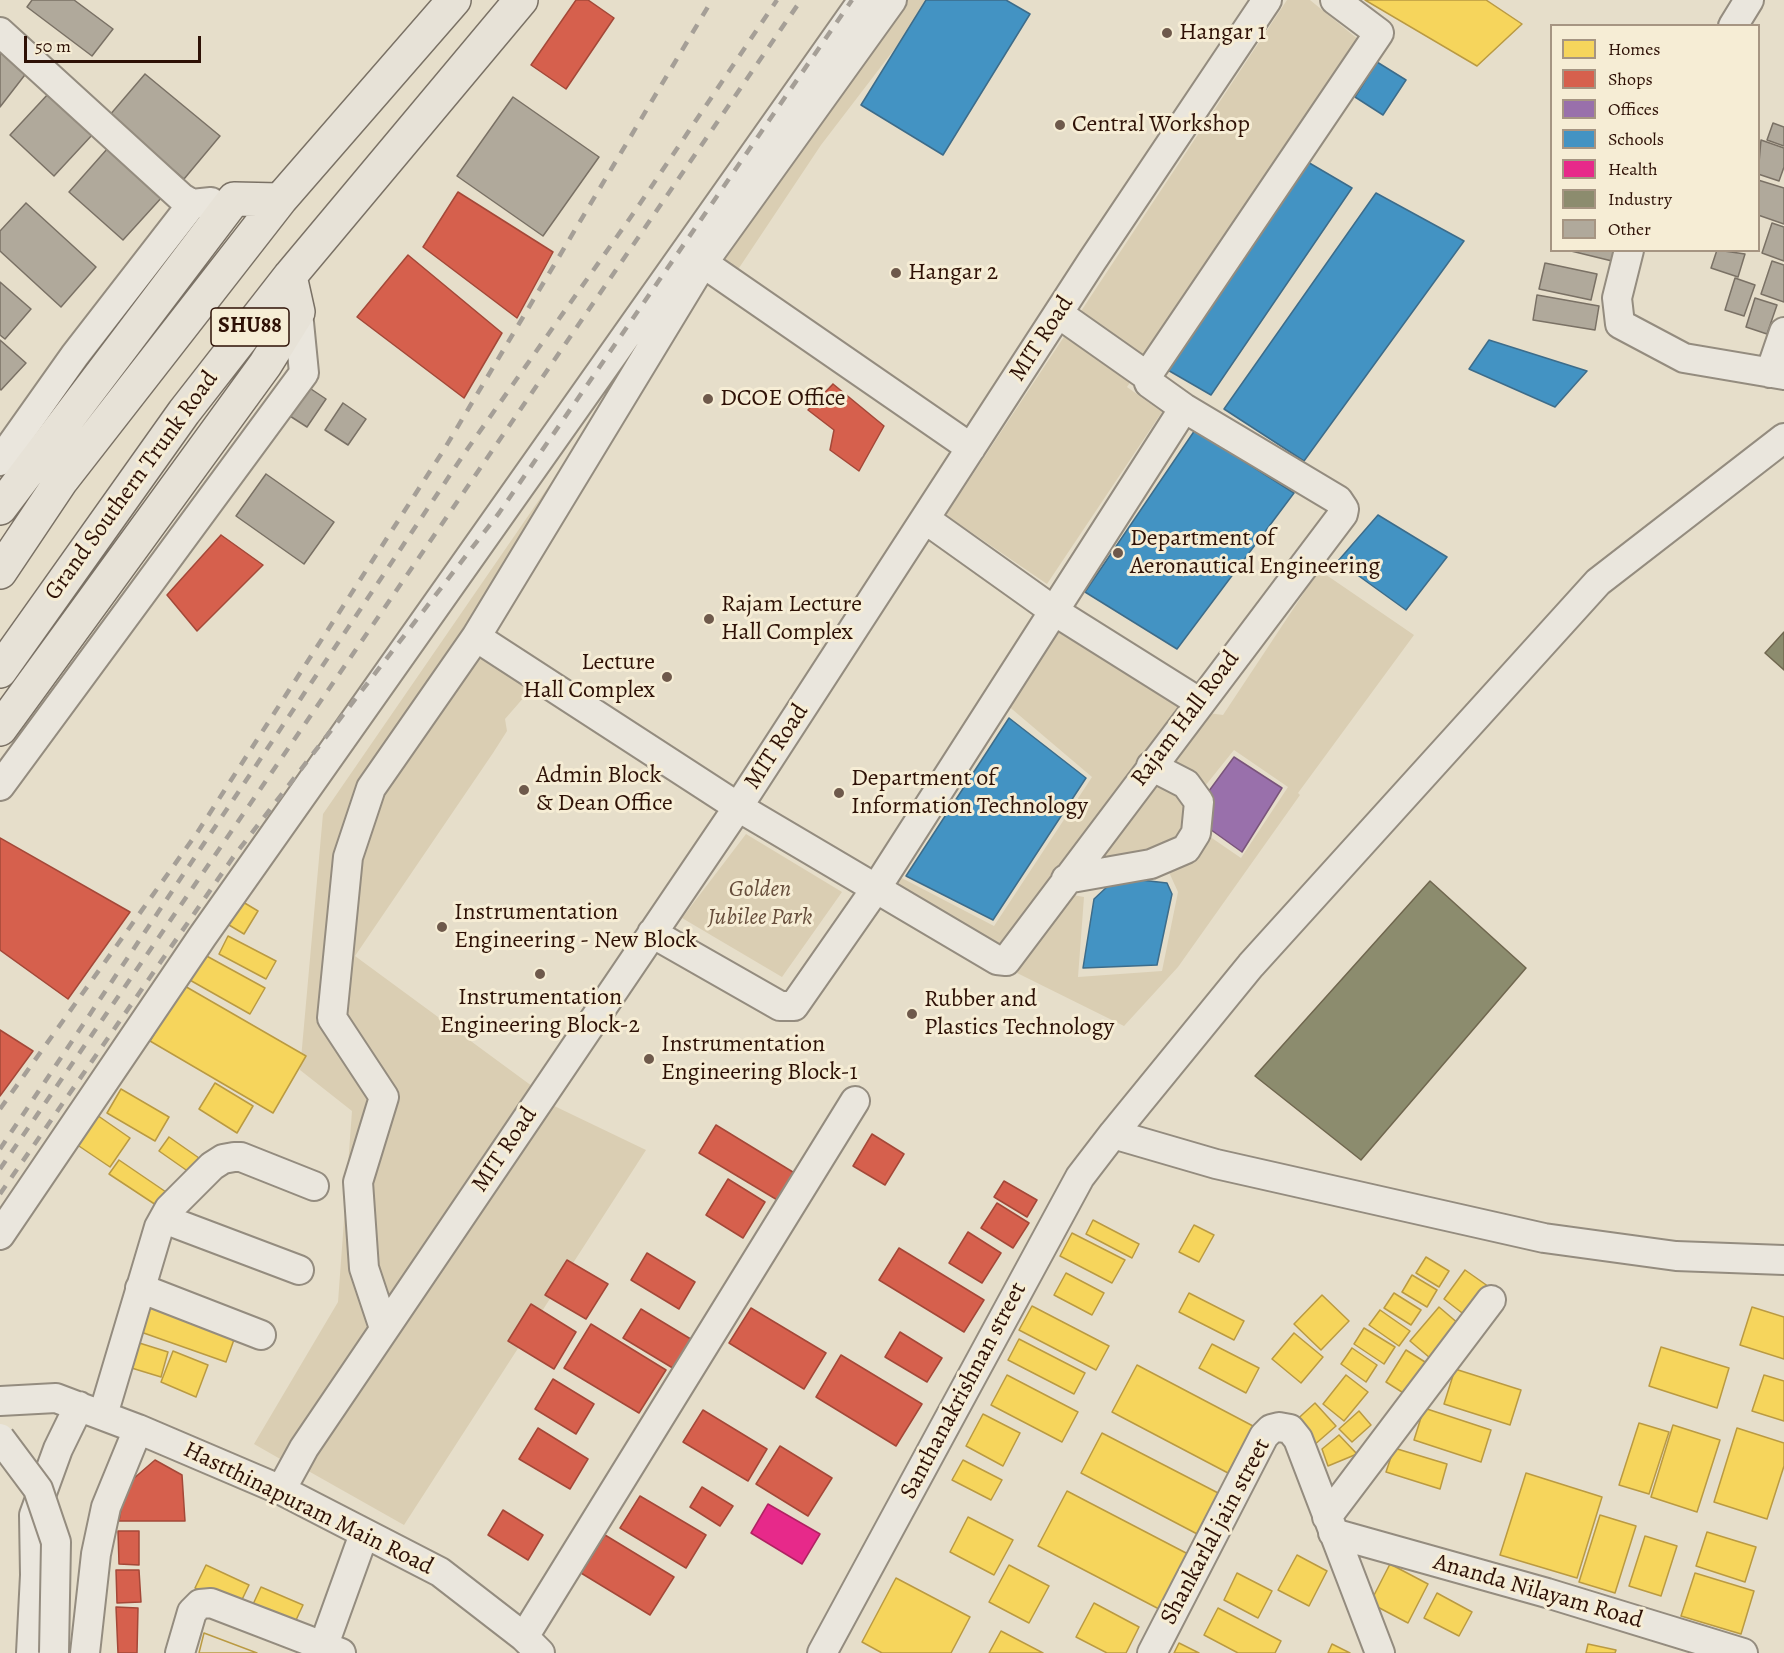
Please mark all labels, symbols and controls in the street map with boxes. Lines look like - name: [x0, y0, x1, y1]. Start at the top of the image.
- place label: Hangar 1: [1179, 19, 1266, 47]
- scale bar: [27, 24, 204, 62]
- legend: [1550, 24, 1760, 252]
- marker: Hangar 1: [1160, 26, 1174, 40]
- text: 50 m: [35, 34, 71, 58]
- text: Homes: [1608, 37, 1660, 61]
- text: Shops: [1608, 67, 1653, 91]
- text: Offices: [1608, 97, 1659, 121]
- place label: Central Workshop: [1072, 111, 1250, 139]
- marker: Central Workshop: [1053, 118, 1067, 132]
- text: Schools: [1608, 127, 1664, 151]
- text: Health: [1608, 157, 1658, 181]
- text: Industry: [1608, 187, 1672, 211]
- text: Other: [1608, 217, 1651, 241]
- place label: Hangar 2: [908, 259, 998, 287]
- marker: Hangar 2: [889, 266, 903, 280]
- street label: MIT Road: [1004, 291, 1080, 387]
- road number: SHU88: [211, 308, 289, 346]
- street label: Grand Southern Trunk Road: [39, 366, 225, 606]
- place label: DCOE Office: [720, 385, 846, 413]
- marker: DCOE Office: [701, 392, 715, 406]
- place label: Department of Aeronautical Engineering: [1130, 525, 1380, 581]
- marker: Department of Aeronautical Engineering: [1111, 546, 1125, 560]
- place label: Rajam Lecture Hall Complex: [721, 591, 862, 647]
- marker: Rajam Lecture Hall Complex: [702, 612, 716, 626]
- street label: Rajam Hall Road: [1126, 645, 1246, 793]
- place label: Lecture Hall Complex: [523, 649, 655, 705]
- marker: Lecture Hall Complex: [660, 670, 674, 684]
- street label: MIT Road: [739, 699, 815, 795]
- place label: Admin Block & Dean Office: [536, 762, 673, 818]
- place label: Department of Information Technology: [851, 765, 1088, 821]
- marker: Admin Block & Dean Office: [517, 783, 531, 797]
- marker: Department of Information Technology: [832, 786, 846, 800]
- park label: Golden Jubilee Park: [708, 876, 812, 932]
- place label: Instrumentation Engineering - New Block: [454, 899, 697, 955]
- marker: Instrumentation Engineering - New Block: [435, 920, 449, 934]
- marker: Instrumentation Engineering Block-2: [533, 967, 547, 981]
- place label: Instrumentation Engineering Block-2: [440, 984, 640, 1040]
- place label: Rubber and Plastics Technology: [924, 986, 1114, 1042]
- marker: Rubber and Plastics Technology: [905, 1007, 919, 1021]
- place label: Instrumentation Engineering Block-1: [661, 1031, 858, 1087]
- marker: Instrumentation Engineering Block-1: [642, 1052, 656, 1066]
- street label: MIT Road: [466, 1102, 544, 1198]
- street label: Santhanakrishnan street: [895, 1278, 1033, 1504]
- street label: Shankarlal jain street: [1155, 1434, 1277, 1630]
- street label: Hastthinapuram Main Road: [178, 1436, 438, 1582]
- street label: Ananda Nilayam Road: [1430, 1548, 1646, 1636]

